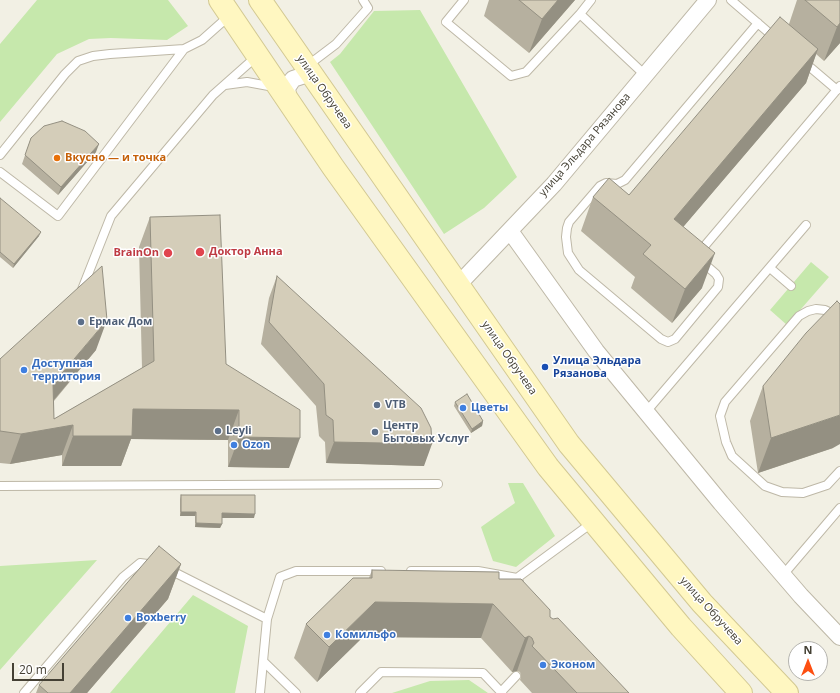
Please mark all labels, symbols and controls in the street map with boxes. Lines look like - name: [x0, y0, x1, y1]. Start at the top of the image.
- street label: улица Обручева: [294, 52, 354, 132]
- street label: улица Эльдара Рязанова: [537, 91, 633, 199]
- place label: Вкусно — и точка: [65, 151, 166, 165]
- marker: Вкусно — и точка: [52, 153, 62, 163]
- place label: Доктор Анна: [209, 245, 283, 259]
- place label: BrainOn: [113, 246, 159, 260]
- marker: Доктор Анна: [194, 246, 206, 258]
- marker: BrainOn: [162, 247, 174, 259]
- place label: Ермак Дом: [89, 315, 152, 329]
- marker: Ермак Дом: [76, 317, 86, 327]
- street label: улица Обручева: [479, 318, 539, 398]
- place label: Улица Эльдара Рязанова: [553, 354, 641, 380]
- place label: Доступная территория: [32, 357, 101, 383]
- marker: Улица Эльдара Рязанова: [540, 362, 550, 372]
- marker: Доступная территория: [19, 365, 29, 375]
- place label: VTB: [385, 398, 406, 412]
- marker: VTB: [372, 400, 382, 410]
- place label: Цветы: [471, 401, 508, 415]
- marker: Цветы: [458, 403, 468, 413]
- place label: Центр Бытовых Услуг: [383, 419, 469, 445]
- place label: Leyli: [226, 424, 252, 438]
- marker: Leyli: [213, 426, 223, 436]
- marker: Центр Бытовых Услуг: [370, 427, 380, 437]
- place label: Ozon: [242, 438, 270, 452]
- marker: Ozon: [229, 440, 239, 450]
- street label: улица Обручева: [677, 574, 745, 648]
- place label: Boxberry: [136, 611, 186, 625]
- marker: Boxberry: [123, 613, 133, 623]
- place label: Комильфо: [335, 628, 396, 642]
- marker: Комильфо: [322, 630, 332, 640]
- north arrow: [788, 641, 828, 681]
- text: N: [804, 642, 812, 657]
- scale bar: [14, 655, 66, 681]
- place label: Эконом: [551, 658, 595, 672]
- marker: Эконом: [538, 660, 548, 670]
- text: 20 m: [19, 661, 47, 678]

